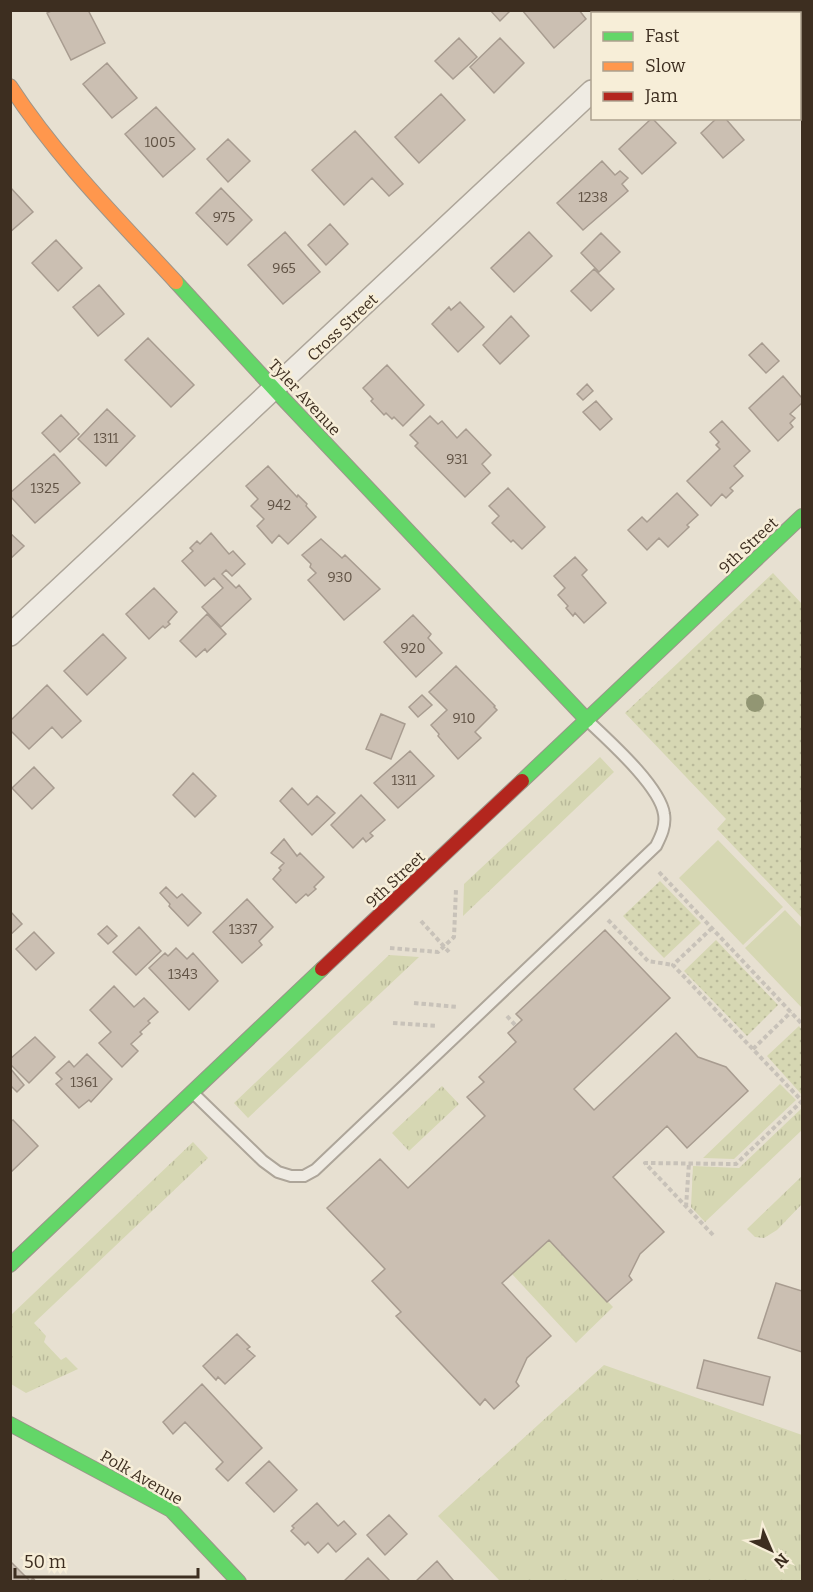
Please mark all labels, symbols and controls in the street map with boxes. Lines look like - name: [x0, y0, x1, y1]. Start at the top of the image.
- legend: [591, 12, 801, 120]
- text: Fast: [645, 25, 680, 47]
- text: Slow: [645, 55, 686, 77]
- text: Jam: [644, 85, 678, 107]
- house number: 1005: [144, 134, 176, 151]
- house number: 1238: [578, 189, 608, 206]
- house number: 975: [213, 209, 235, 226]
- house number: 965: [272, 260, 296, 277]
- street label: Cross Street: [303, 290, 382, 365]
- street label: Tyler Avenue: [264, 355, 345, 439]
- house number: 1311: [93, 430, 119, 447]
- house number: 931: [446, 451, 468, 468]
- house number: 1325: [31, 480, 59, 497]
- house number: 942: [267, 497, 291, 514]
- street label: 9th Street: [715, 513, 782, 577]
- house number: 930: [328, 569, 352, 586]
- house number: 920: [401, 640, 425, 657]
- house number: 910: [453, 710, 475, 727]
- house number: 1311: [391, 772, 417, 789]
- street label: 9th Street: [362, 847, 429, 911]
- house number: 1337: [229, 921, 257, 938]
- house number: 1343: [168, 966, 198, 983]
- house number: 1361: [70, 1074, 98, 1091]
- street label: Polk Avenue: [97, 1446, 186, 1509]
- north arrow: [741, 1520, 801, 1580]
- scale bar: [15, 1541, 198, 1579]
- text: N: [770, 1549, 792, 1572]
- text: 50 m: [24, 1551, 66, 1573]

